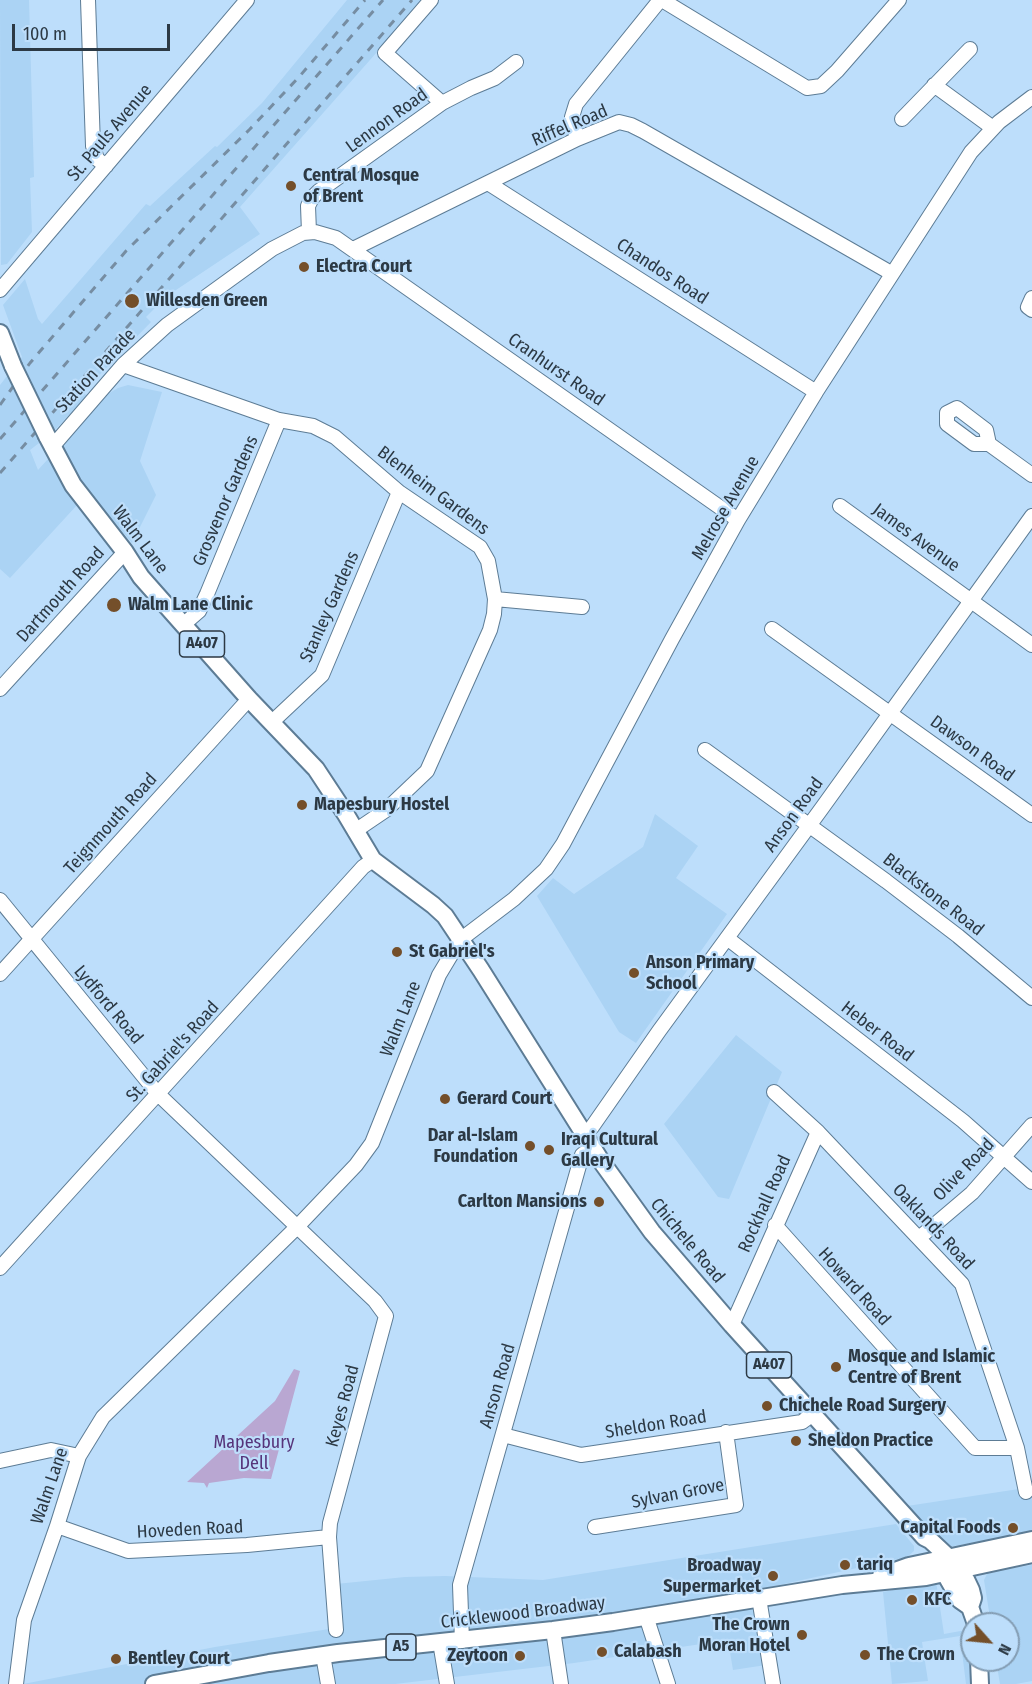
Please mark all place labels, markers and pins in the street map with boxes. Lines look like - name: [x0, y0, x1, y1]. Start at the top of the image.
- place label: Central Mosque of Brent: [303, 165, 419, 207]
- marker: Central Mosque of Brent: [284, 179, 298, 193]
- place label: Electra Court: [316, 256, 412, 278]
- marker: Electra Court: [297, 260, 311, 274]
- place label: Willesden Green: [146, 290, 268, 312]
- marker: Willesden Green: [123, 292, 141, 310]
- place label: Walm Lane Clinic: [128, 594, 253, 616]
- marker: Walm Lane Clinic: [105, 596, 123, 614]
- place label: Mapesbury Hostel: [314, 794, 449, 816]
- marker: Mapesbury Hostel: [295, 798, 309, 812]
- place label: St Gabriel's: [409, 941, 495, 963]
- marker: St Gabriel's: [390, 945, 404, 959]
- place label: Anson Primary School: [646, 952, 754, 994]
- marker: Anson Primary School: [627, 966, 641, 980]
- place label: Gerard Court: [457, 1088, 552, 1110]
- marker: Gerard Court: [438, 1092, 452, 1106]
- place label: Dar al-Islam Foundation: [428, 1125, 518, 1168]
- place label: Iraqi Cultural Gallery: [561, 1129, 658, 1172]
- marker: Dar al-Islam Foundation: [523, 1139, 537, 1153]
- marker: Iraqi Cultural Gallery: [542, 1143, 556, 1157]
- place label: Carlton Mansions: [458, 1191, 587, 1213]
- marker: Carlton Mansions: [592, 1195, 606, 1209]
- place label: Mosque and Islamic Centre of Brent: [848, 1346, 995, 1388]
- marker: Mosque and Islamic Centre of Brent: [829, 1360, 843, 1374]
- place label: Chichele Road Surgery: [779, 1395, 946, 1417]
- marker: Chichele Road Surgery: [760, 1399, 774, 1413]
- place label: Sheldon Practice: [808, 1430, 933, 1452]
- marker: Sheldon Practice: [789, 1434, 803, 1448]
- place label: Capital Foods: [901, 1517, 1001, 1539]
- marker: Capital Foods: [1006, 1521, 1020, 1535]
- place label: tariq: [857, 1554, 893, 1576]
- place label: Broadway Supermarket: [663, 1555, 761, 1598]
- marker: tariq: [838, 1558, 852, 1572]
- marker: Broadway Supermarket: [766, 1569, 780, 1583]
- place label: KFC: [924, 1589, 951, 1611]
- marker: KFC: [905, 1593, 919, 1607]
- place label: The Crown Moran Hotel: [699, 1614, 790, 1656]
- marker: The Crown Moran Hotel: [795, 1628, 809, 1642]
- place label: Calabash: [614, 1641, 682, 1663]
- place label: The Crown: [877, 1644, 955, 1666]
- place label: Zeytoon: [447, 1645, 508, 1667]
- marker: Calabash: [595, 1645, 609, 1659]
- place label: Bentley Court: [128, 1648, 230, 1670]
- marker: The Crown: [858, 1648, 872, 1662]
- marker: Zeytoon: [513, 1649, 527, 1663]
- marker: Bentley Court: [109, 1652, 123, 1666]

